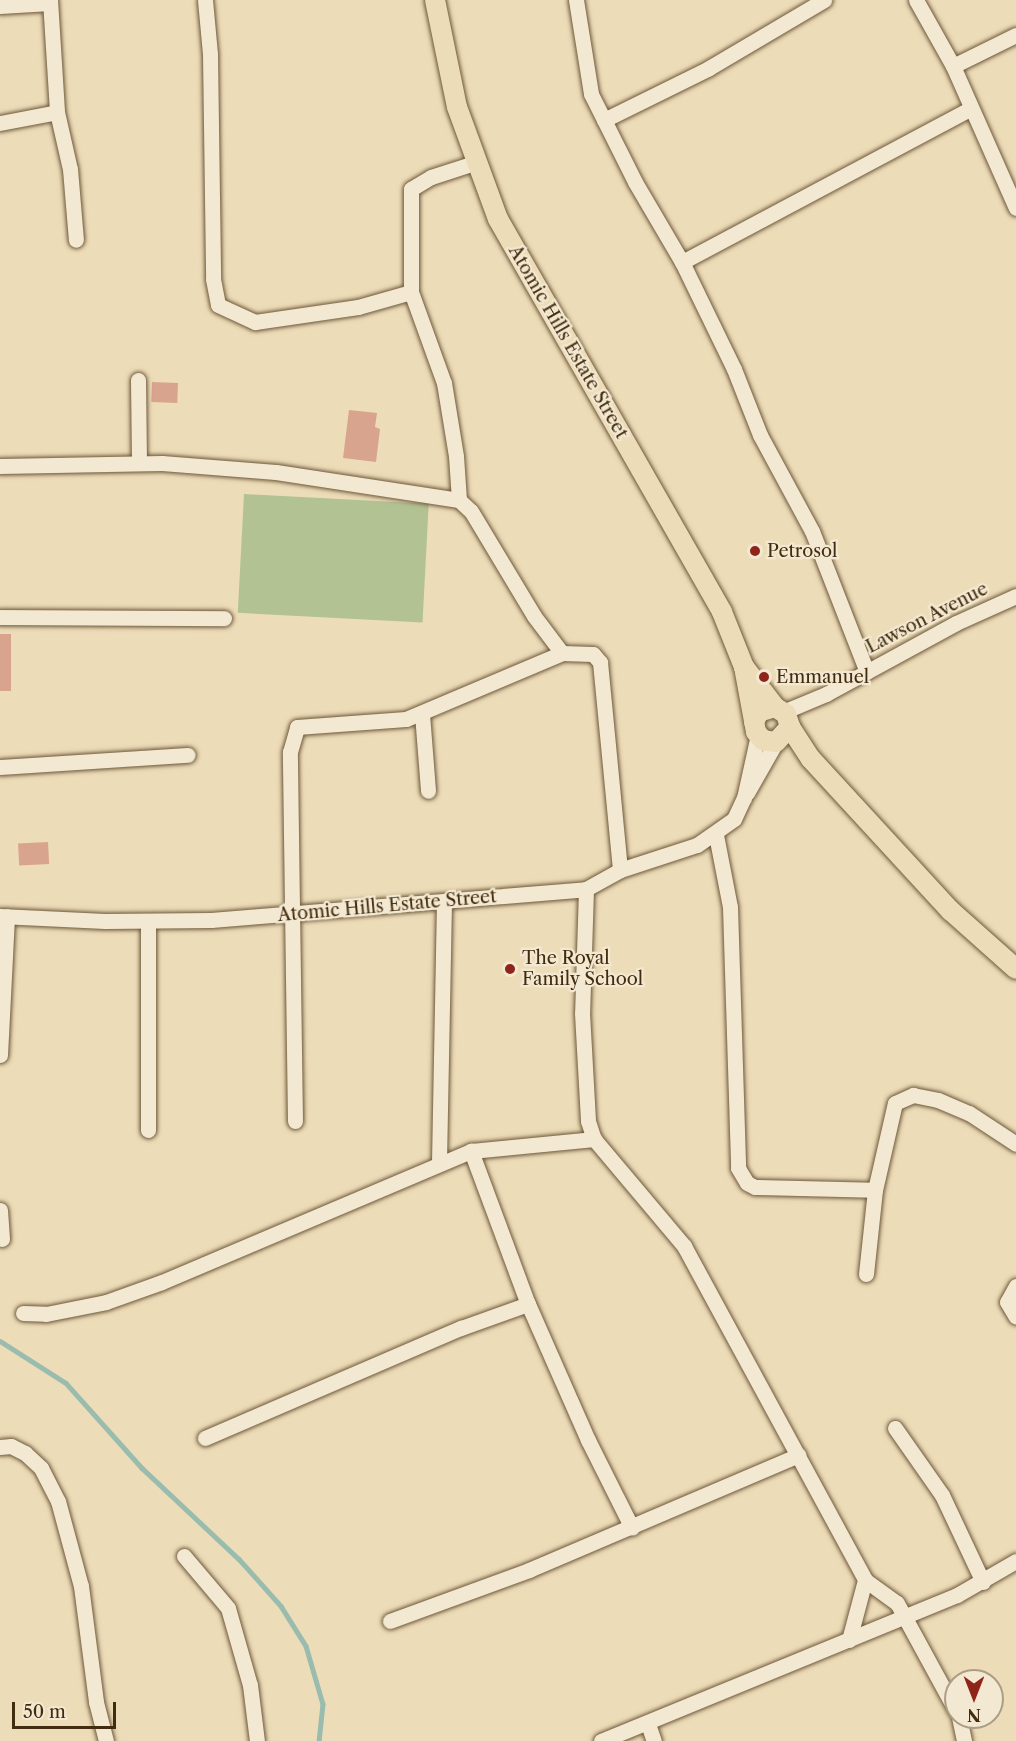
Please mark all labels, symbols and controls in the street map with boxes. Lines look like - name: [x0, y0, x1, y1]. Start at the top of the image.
- street label: Atomic Hills Estate Street: [504, 242, 632, 442]
- place label: Petrosol: [767, 540, 837, 562]
- marker: Petrosol: [748, 544, 762, 558]
- street label: Lawson Avenue: [862, 578, 992, 658]
- place label: Emmanuel: [776, 666, 869, 688]
- marker: Emmanuel: [757, 670, 771, 684]
- street label: Atomic Hills Estate Street: [277, 886, 497, 926]
- place label: The Royal Family School: [522, 948, 644, 990]
- marker: The Royal Family School: [503, 962, 517, 976]
- north arrow: [944, 1669, 1004, 1729]
- scale bar: [15, 1690, 118, 1728]
- text: 50 m: [23, 1701, 66, 1723]
- text: N: [967, 1705, 981, 1725]

